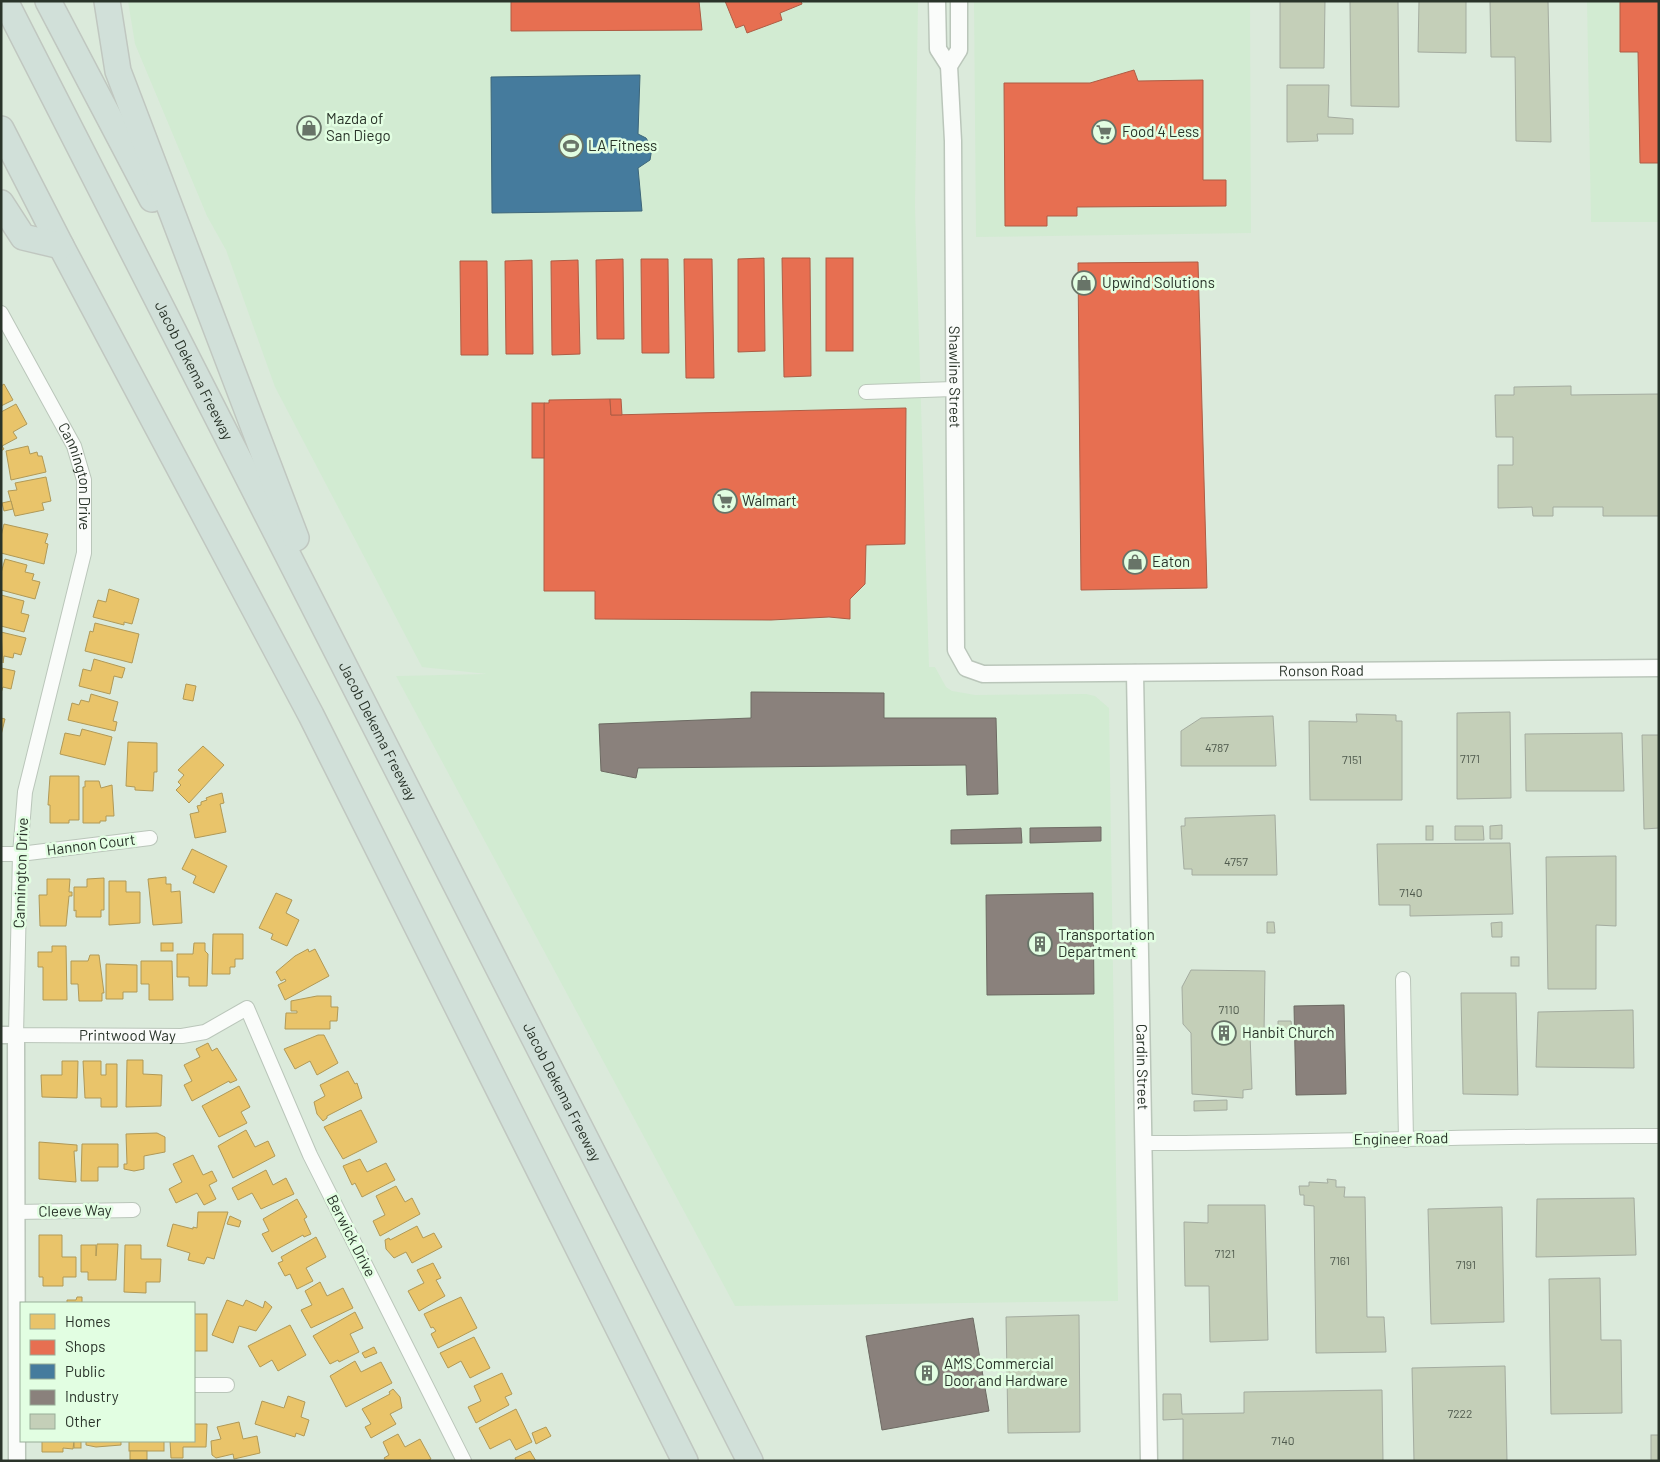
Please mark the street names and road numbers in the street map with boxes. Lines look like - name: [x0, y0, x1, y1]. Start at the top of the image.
- street label: Jacob Dekema Freeway: [152, 298, 238, 443]
- street label: Shawline Street: [946, 326, 965, 428]
- street label: Cannington Drive: [55, 419, 94, 530]
- street label: Jacob Dekema Freeway: [336, 658, 422, 804]
- street label: Ronson Road: [1279, 661, 1364, 679]
- street label: Cannington Drive: [9, 817, 31, 929]
- street label: Hannon Court: [45, 830, 136, 858]
- street label: Jacob Dekema Freeway: [520, 1019, 606, 1164]
- street label: Cardin Street: [1133, 1024, 1153, 1110]
- street label: Printwood Way: [79, 1025, 176, 1044]
- street label: Engineer Road: [1354, 1128, 1448, 1148]
- street label: Berwick Drive: [324, 1192, 380, 1280]
- street label: Cleeve Way: [38, 1200, 112, 1220]

